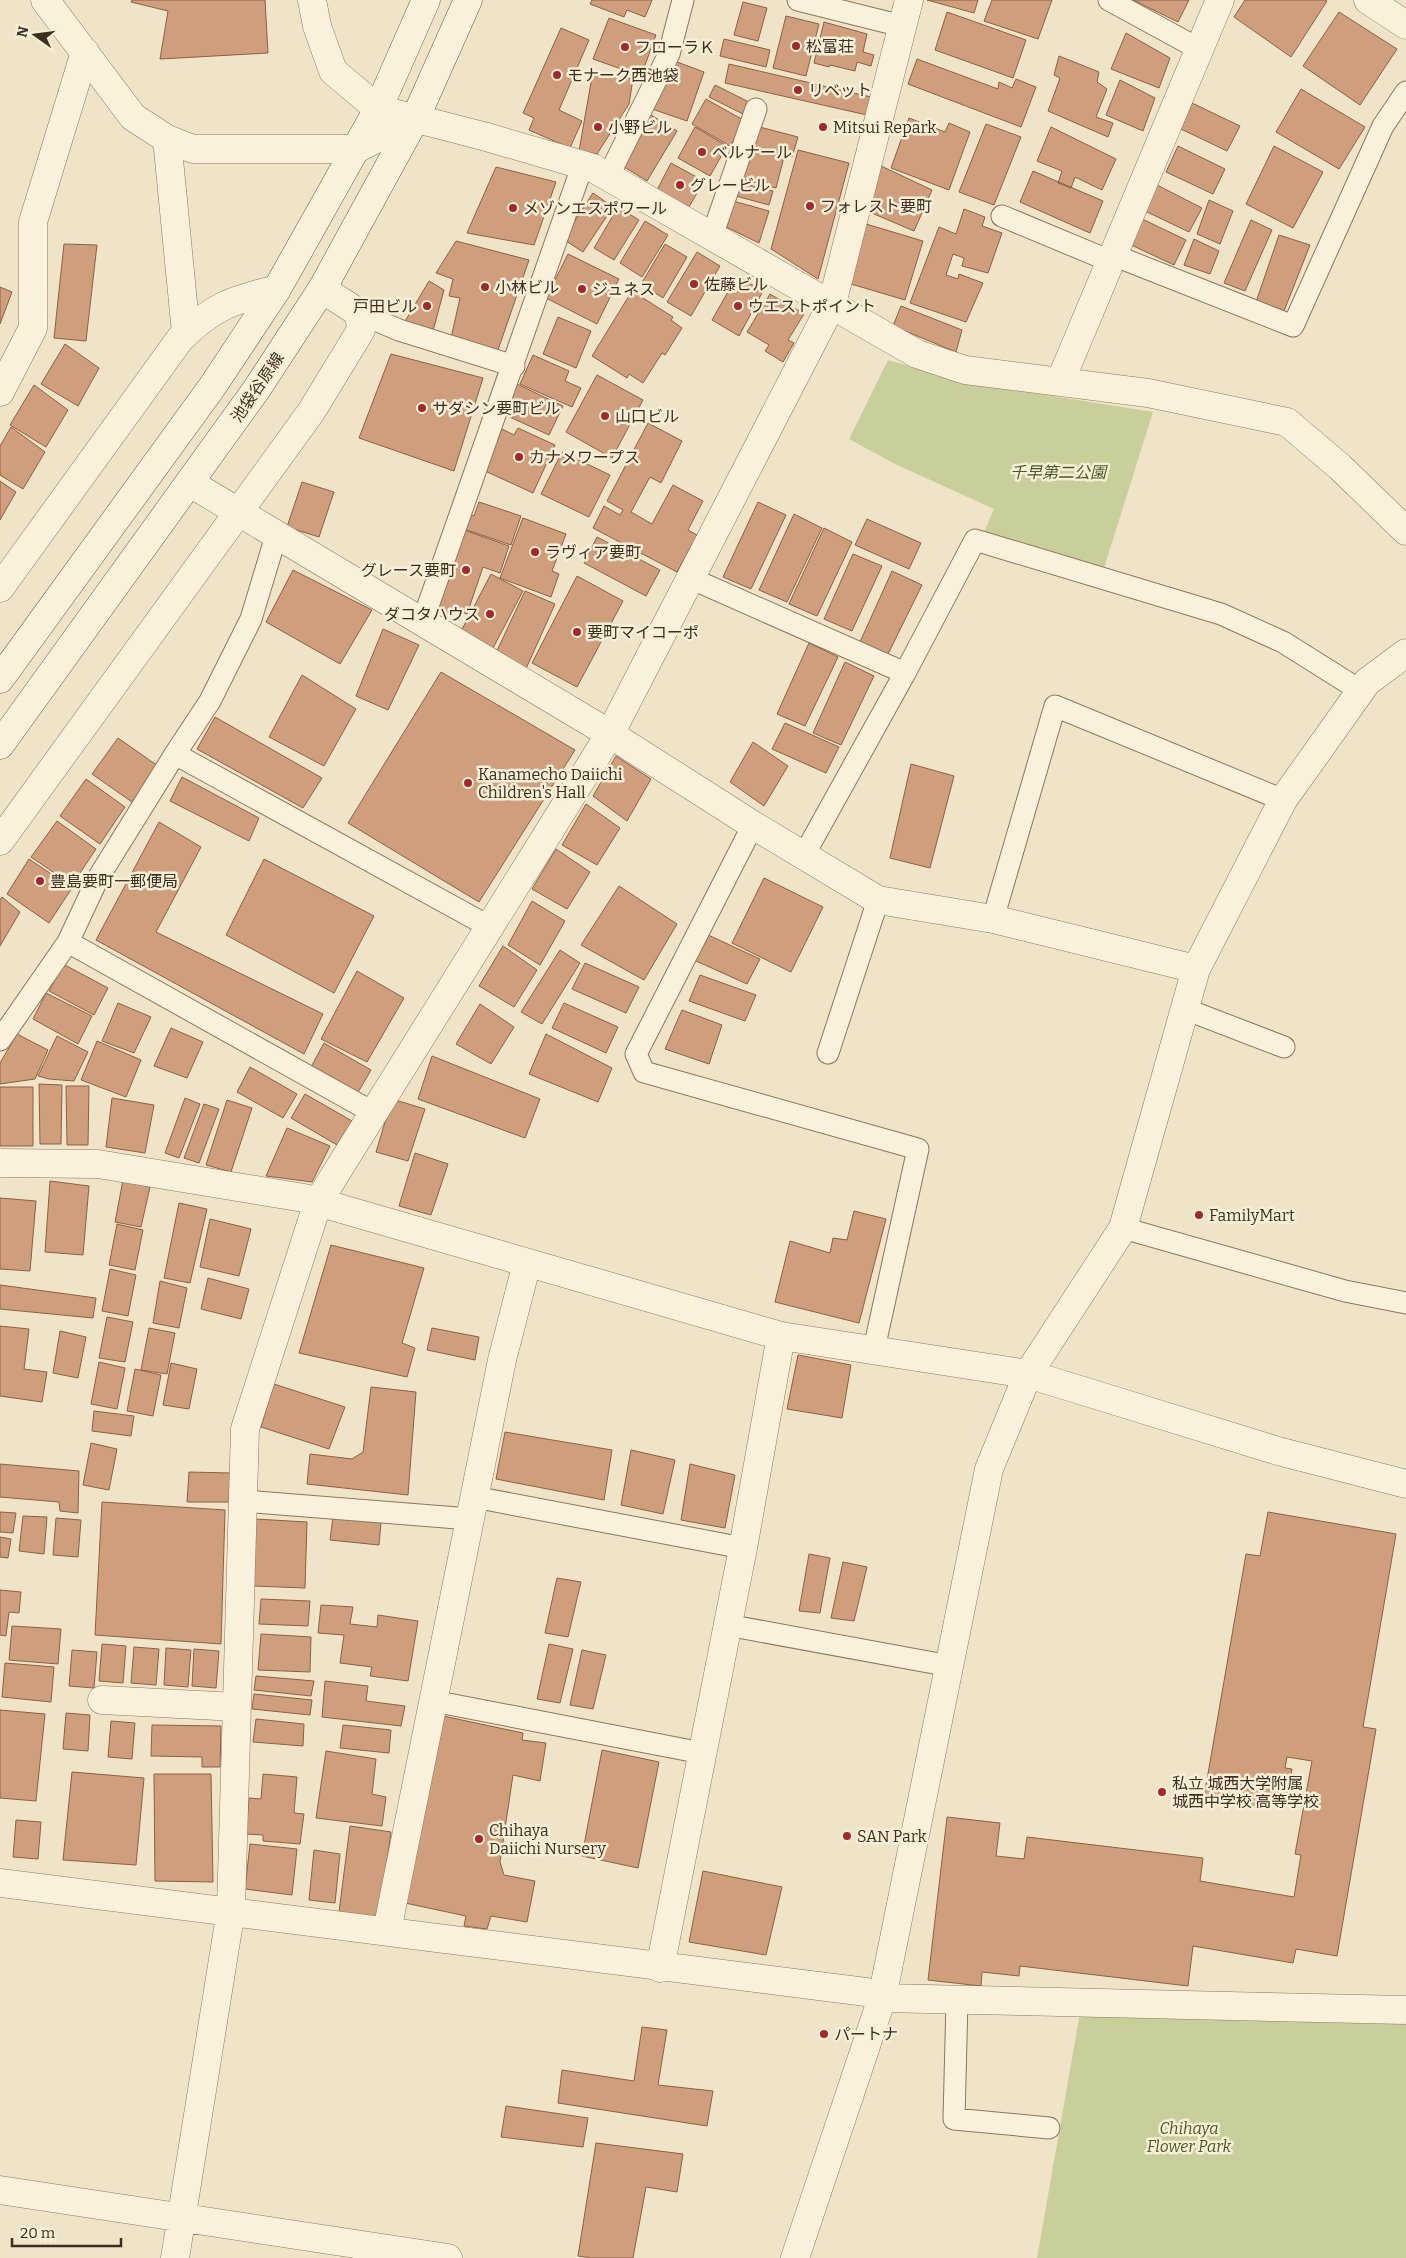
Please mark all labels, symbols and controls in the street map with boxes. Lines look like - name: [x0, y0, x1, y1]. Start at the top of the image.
- north arrow: [10, 10, 60, 60]
- text: N: [13, 24, 32, 39]
- place label: 松富荘: [806, 37, 854, 56]
- place label: フローラＫ: [635, 38, 715, 57]
- marker: 松富荘: [790, 40, 802, 52]
- marker: フローラＫ: [619, 41, 631, 53]
- place label: モナーク西池袋: [567, 66, 679, 85]
- marker: モナーク西池袋: [551, 69, 563, 81]
- place label: リベット: [808, 81, 872, 100]
- marker: リベット: [792, 84, 804, 96]
- place label: 小野ビル: [608, 118, 672, 137]
- place label: Mitsui Repark: [833, 118, 936, 137]
- marker: 小野ビル: [592, 121, 604, 133]
- marker: Mitsui Repark: [817, 121, 829, 133]
- place label: ベルナール: [712, 143, 792, 162]
- marker: ベルナール: [696, 146, 708, 158]
- place label: グレービル: [690, 176, 770, 195]
- marker: グレービル: [674, 179, 686, 191]
- place label: フォレスト要町: [820, 197, 932, 216]
- place label: メゾンエスポワール: [523, 199, 667, 218]
- marker: フォレスト要町: [804, 200, 816, 212]
- marker: メゾンエスポワール: [507, 202, 519, 214]
- place label: 佐藤ビル: [704, 275, 768, 294]
- place label: 小林ビル: [495, 278, 559, 297]
- marker: 佐藤ビル: [688, 278, 700, 290]
- place label: ジュネス: [592, 280, 655, 299]
- marker: 小林ビル: [479, 281, 491, 293]
- marker: ジュネス: [576, 283, 588, 295]
- place label: 戸田ビル: [353, 297, 417, 316]
- place label: ウエストポイント: [748, 297, 876, 316]
- marker: 戸田ビル: [421, 300, 433, 312]
- marker: ウエストポイント: [732, 300, 744, 312]
- street label: 池袋谷原線: [227, 349, 288, 426]
- place label: サダシン要町ビル: [432, 399, 560, 418]
- marker: サダシン要町ビル: [416, 402, 428, 414]
- place label: 山口ビル: [615, 407, 679, 426]
- marker: 山口ビル: [599, 410, 611, 422]
- place label: カナメワープス: [529, 448, 640, 467]
- marker: カナメワープス: [513, 451, 525, 463]
- park label: 千早第二公園: [1010, 463, 1108, 482]
- place label: ラヴィア要町: [545, 543, 641, 562]
- marker: ラヴィア要町: [529, 546, 541, 558]
- place label: グレース要町: [361, 561, 456, 580]
- marker: グレース要町: [460, 564, 472, 576]
- place label: ダコタハウス: [384, 605, 480, 624]
- marker: ダコタハウス: [484, 608, 496, 620]
- place label: 要町マイコーポ: [587, 623, 699, 642]
- marker: 要町マイコーポ: [571, 626, 583, 638]
- place label: Kanamecho Daiichi Children's Hall: [478, 765, 623, 802]
- marker: Kanamecho Daiichi Children's Hall: [462, 777, 474, 789]
- place label: 豊島要町一郵便局: [50, 872, 178, 891]
- marker: 豊島要町一郵便局: [34, 875, 46, 887]
- place label: FamilyMart: [1209, 1206, 1295, 1225]
- marker: FamilyMart: [1193, 1209, 1205, 1221]
- place label: 私立 城西大学附属 城西中学校 高等学校: [1172, 1774, 1319, 1811]
- marker: 私立 城西大学附属 城西中学校 高等学校: [1156, 1786, 1168, 1798]
- place label: Chihaya Daiichi Nursery: [489, 1821, 606, 1858]
- place label: SAN Park: [857, 1827, 927, 1846]
- marker: SAN Park: [841, 1830, 853, 1842]
- marker: Chihaya Daiichi Nursery: [473, 1833, 485, 1845]
- place label: パートナ: [834, 2025, 898, 2044]
- marker: パートナ: [818, 2028, 830, 2040]
- park label: Chihaya Flower Park: [1147, 2119, 1232, 2156]
- scale bar: [12, 2216, 121, 2248]
- text: 20 m: [20, 2224, 56, 2242]

